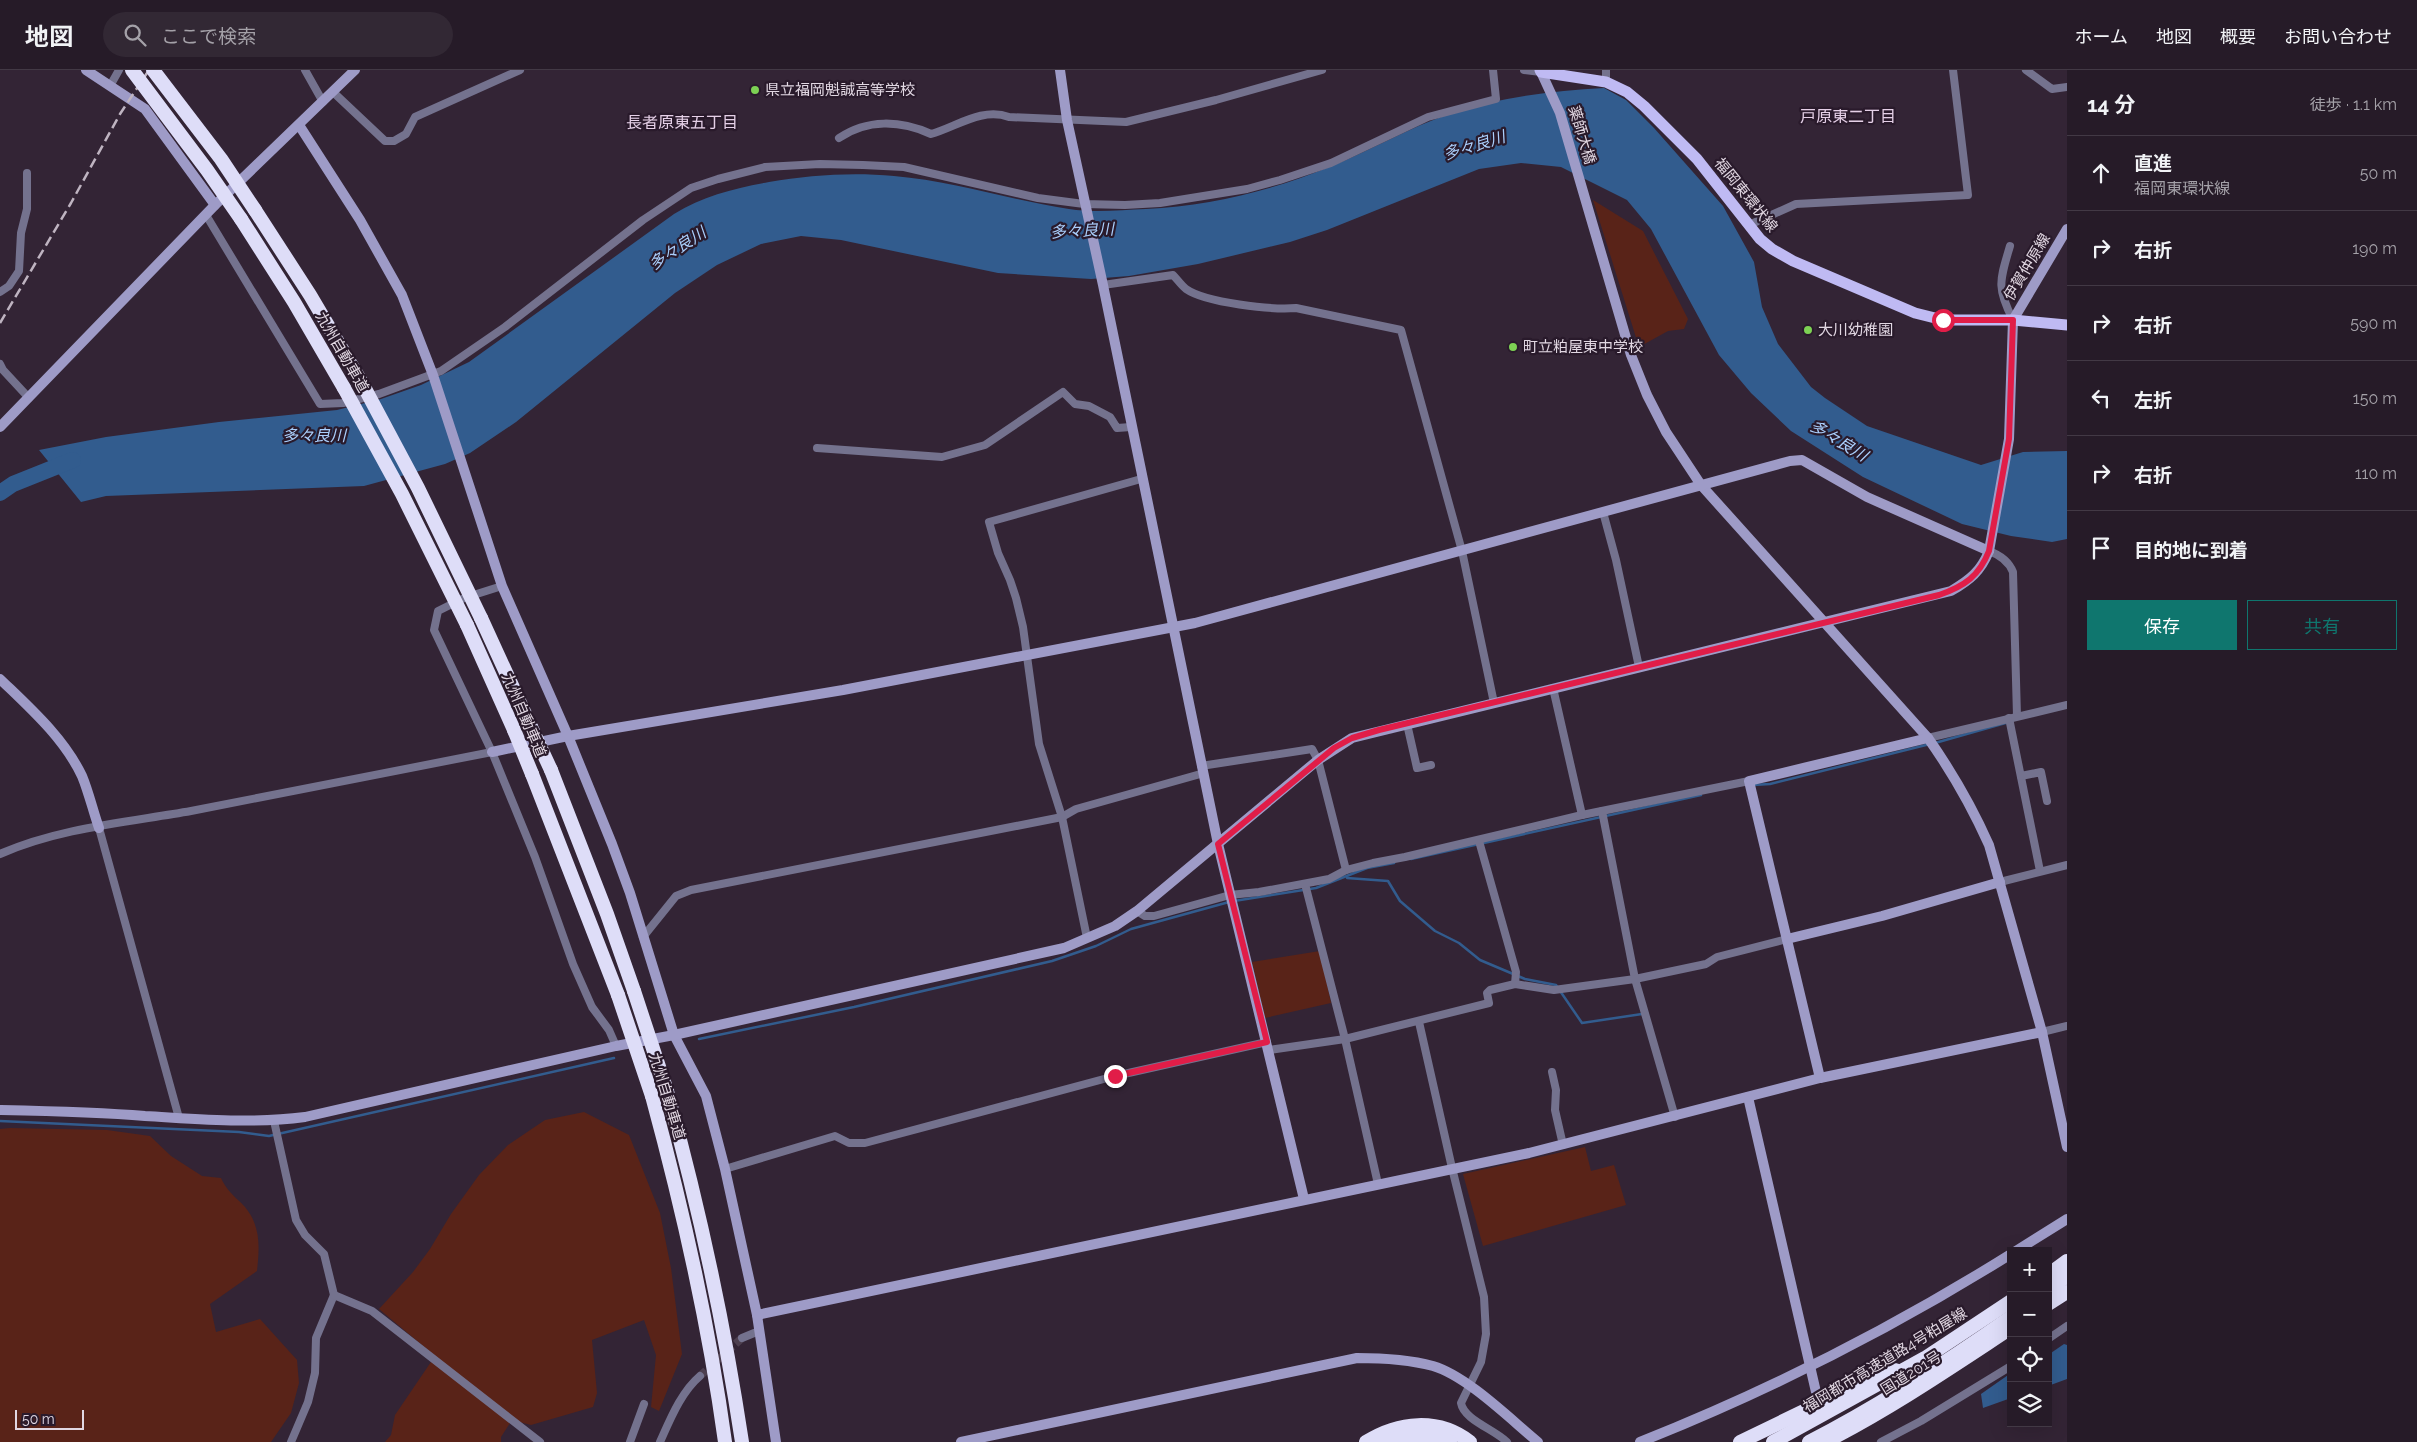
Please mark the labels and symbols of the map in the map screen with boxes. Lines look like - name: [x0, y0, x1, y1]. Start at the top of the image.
- place label: 県立福岡魁誠高等学校: [765, 81, 915, 99]
- marker: 県立福岡魁誠高等学校: [749, 84, 761, 96]
- street label: 薬師大橋: [1565, 104, 1599, 166]
- district label: 戸原東二丁目: [1800, 107, 1896, 126]
- district label: 長者原東五丁目: [626, 113, 738, 132]
- water label: 多々良川: [1441, 126, 1509, 164]
- street label: 福岡東環状線: [1711, 154, 1781, 236]
- water label: 多々良川: [1050, 219, 1116, 242]
- water label: 多々良川: [645, 222, 711, 274]
- street label: 伊賀仲原線: [2000, 230, 2054, 304]
- street label: 九州自動車道: [312, 309, 372, 395]
- route start: [1932, 309, 1955, 332]
- place label: 大川幼稚園: [1818, 321, 1893, 339]
- marker: 大川幼稚園: [1802, 324, 1814, 336]
- place label: 町立粕屋東中学校: [1523, 338, 1643, 356]
- marker: 町立粕屋東中学校: [1507, 341, 1519, 353]
- water label: 多々良川: [1806, 416, 1873, 466]
- water label: 多々良川: [282, 426, 348, 445]
- street label: 九州自動車道: [498, 670, 550, 760]
- street label: 九州自動車道: [645, 1050, 689, 1142]
- route end: [1104, 1065, 1127, 1088]
- street label: 福岡都市高速道路4号粕屋線: [1800, 1304, 1970, 1416]
- street label: 国道201号: [1877, 1347, 1945, 1399]
- scale bar: [15, 1407, 84, 1430]

